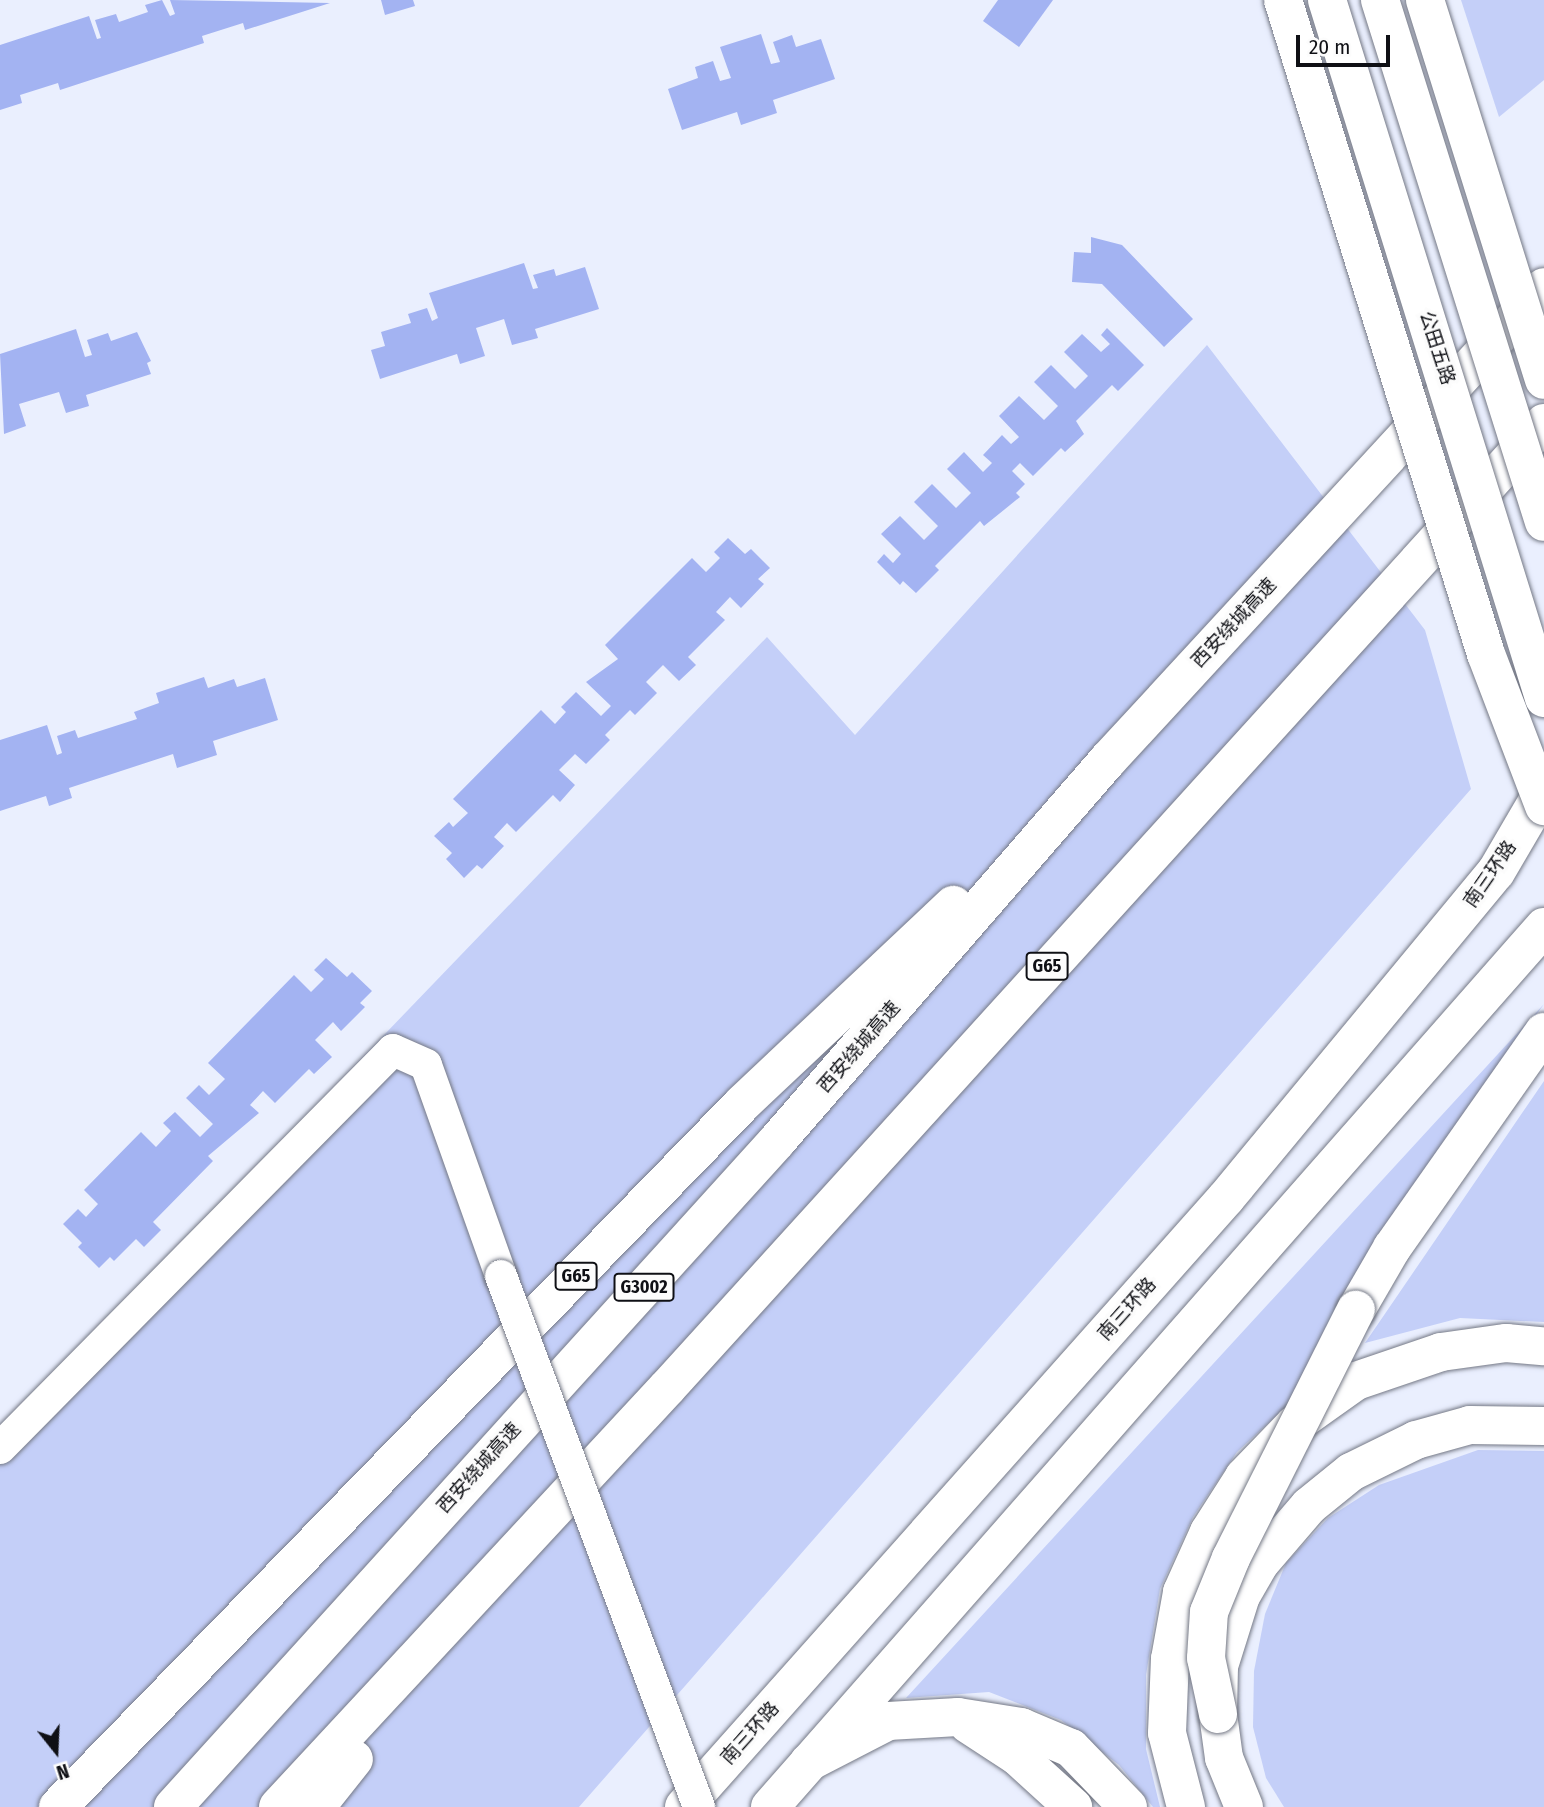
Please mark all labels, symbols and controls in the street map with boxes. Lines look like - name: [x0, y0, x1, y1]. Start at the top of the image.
- scale bar: [1299, 21, 1394, 65]
- text: 20 m: [1309, 34, 1350, 60]
- street label: 公田五路: [1414, 308, 1460, 388]
- street label: 西安绕城高速: [1187, 574, 1281, 672]
- street label: 南三环路: [1459, 836, 1521, 912]
- road number: G65: [1024, 951, 1070, 981]
- street label: 西安绕城高速: [813, 997, 905, 1097]
- road number: G65: [553, 1261, 599, 1290]
- road number: G3002: [612, 1272, 676, 1302]
- street label: 南三环路: [1093, 1273, 1161, 1345]
- street label: 西安绕城高速: [432, 1418, 526, 1518]
- street label: 南三环路: [716, 1697, 784, 1769]
- north arrow: [21, 1716, 91, 1786]
- text: N: [54, 1759, 72, 1784]

